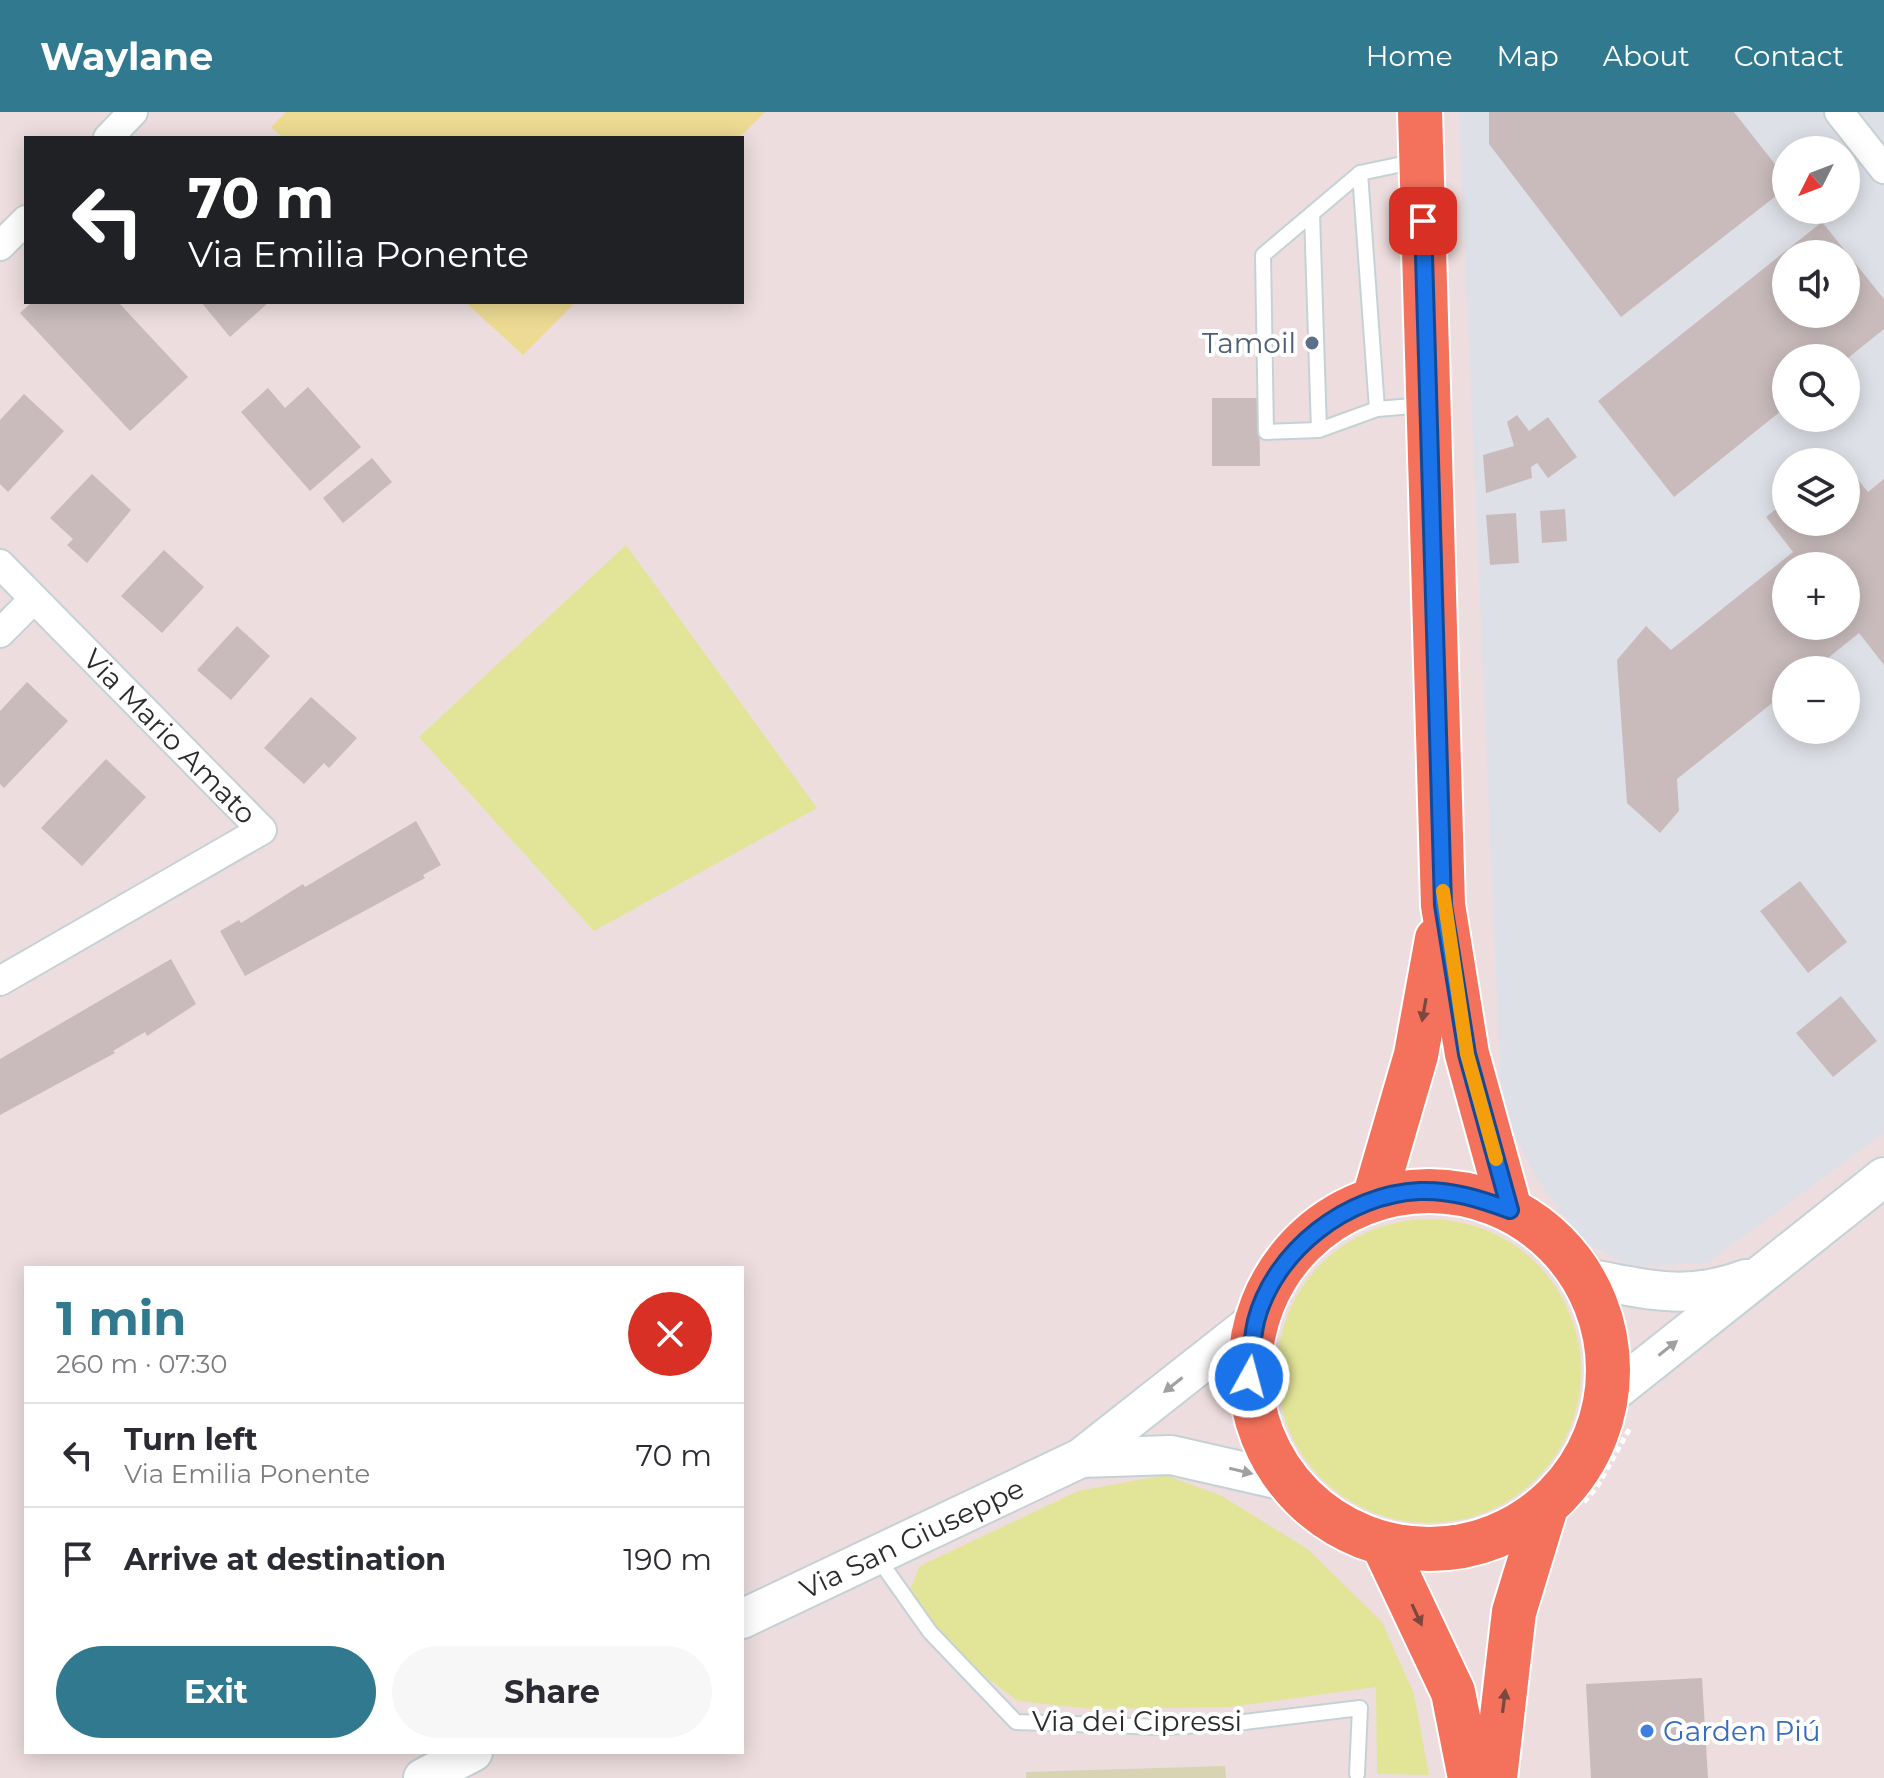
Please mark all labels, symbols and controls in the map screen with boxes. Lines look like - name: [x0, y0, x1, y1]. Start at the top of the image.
- text: Waylane: [40, 33, 213, 80]
- text: Home: [1366, 39, 1453, 73]
- text: Map: [1497, 39, 1559, 73]
- text: About: [1603, 39, 1690, 73]
- text: Contact: [1734, 39, 1844, 73]
- north arrow: [1772, 136, 1860, 224]
- map controls: [1772, 136, 1860, 744]
- text: 70 m: [188, 164, 334, 232]
- icon: left: [56, 168, 160, 272]
- pin: [1389, 187, 1457, 255]
- icon: arrive: [1401, 199, 1445, 243]
- text: Via Emilia Ponente: [188, 232, 529, 276]
- button: sound: [1772, 240, 1860, 328]
- place label: Tamoil: [1202, 326, 1296, 360]
- marker: Tamoil: [1303, 334, 1321, 352]
- button: search: [1772, 344, 1860, 432]
- button: layers: [1772, 448, 1860, 536]
- button: +: [1772, 552, 1860, 640]
- street label: Via Mario Amato: [76, 642, 263, 831]
- button: −: [1772, 656, 1860, 744]
- one-way arrow: [1418, 997, 1430, 1022]
- text: 1 min: [56, 1289, 186, 1347]
- button: close: [628, 1292, 712, 1376]
- position arrow: [1207, 1335, 1291, 1419]
- one-way arrow: [1658, 1341, 1678, 1357]
- text: 260 m · 07:30: [56, 1348, 228, 1380]
- one-way arrow: [1163, 1377, 1183, 1393]
- text: Turn left: [124, 1421, 257, 1458]
- icon: left: [56, 1433, 100, 1477]
- text: 70 m: [635, 1437, 712, 1474]
- text: Via Emilia Ponente: [124, 1458, 370, 1490]
- one-way arrow: [1229, 1466, 1254, 1478]
- street label: Via San Giuseppe: [794, 1471, 1029, 1606]
- icon: arrive: [56, 1537, 100, 1581]
- text: Arrive at destination: [124, 1541, 446, 1578]
- text: 190 m: [623, 1541, 712, 1578]
- one-way arrow: [1410, 1603, 1424, 1626]
- button: Exit: [56, 1646, 376, 1738]
- button: Share: [392, 1646, 712, 1738]
- one-way arrow: [1498, 1688, 1511, 1713]
- street label: Via dei Cipressi: [1032, 1704, 1242, 1738]
- place label: Garden Piú: [1663, 1714, 1821, 1748]
- marker: Garden Piú: [1638, 1722, 1656, 1740]

